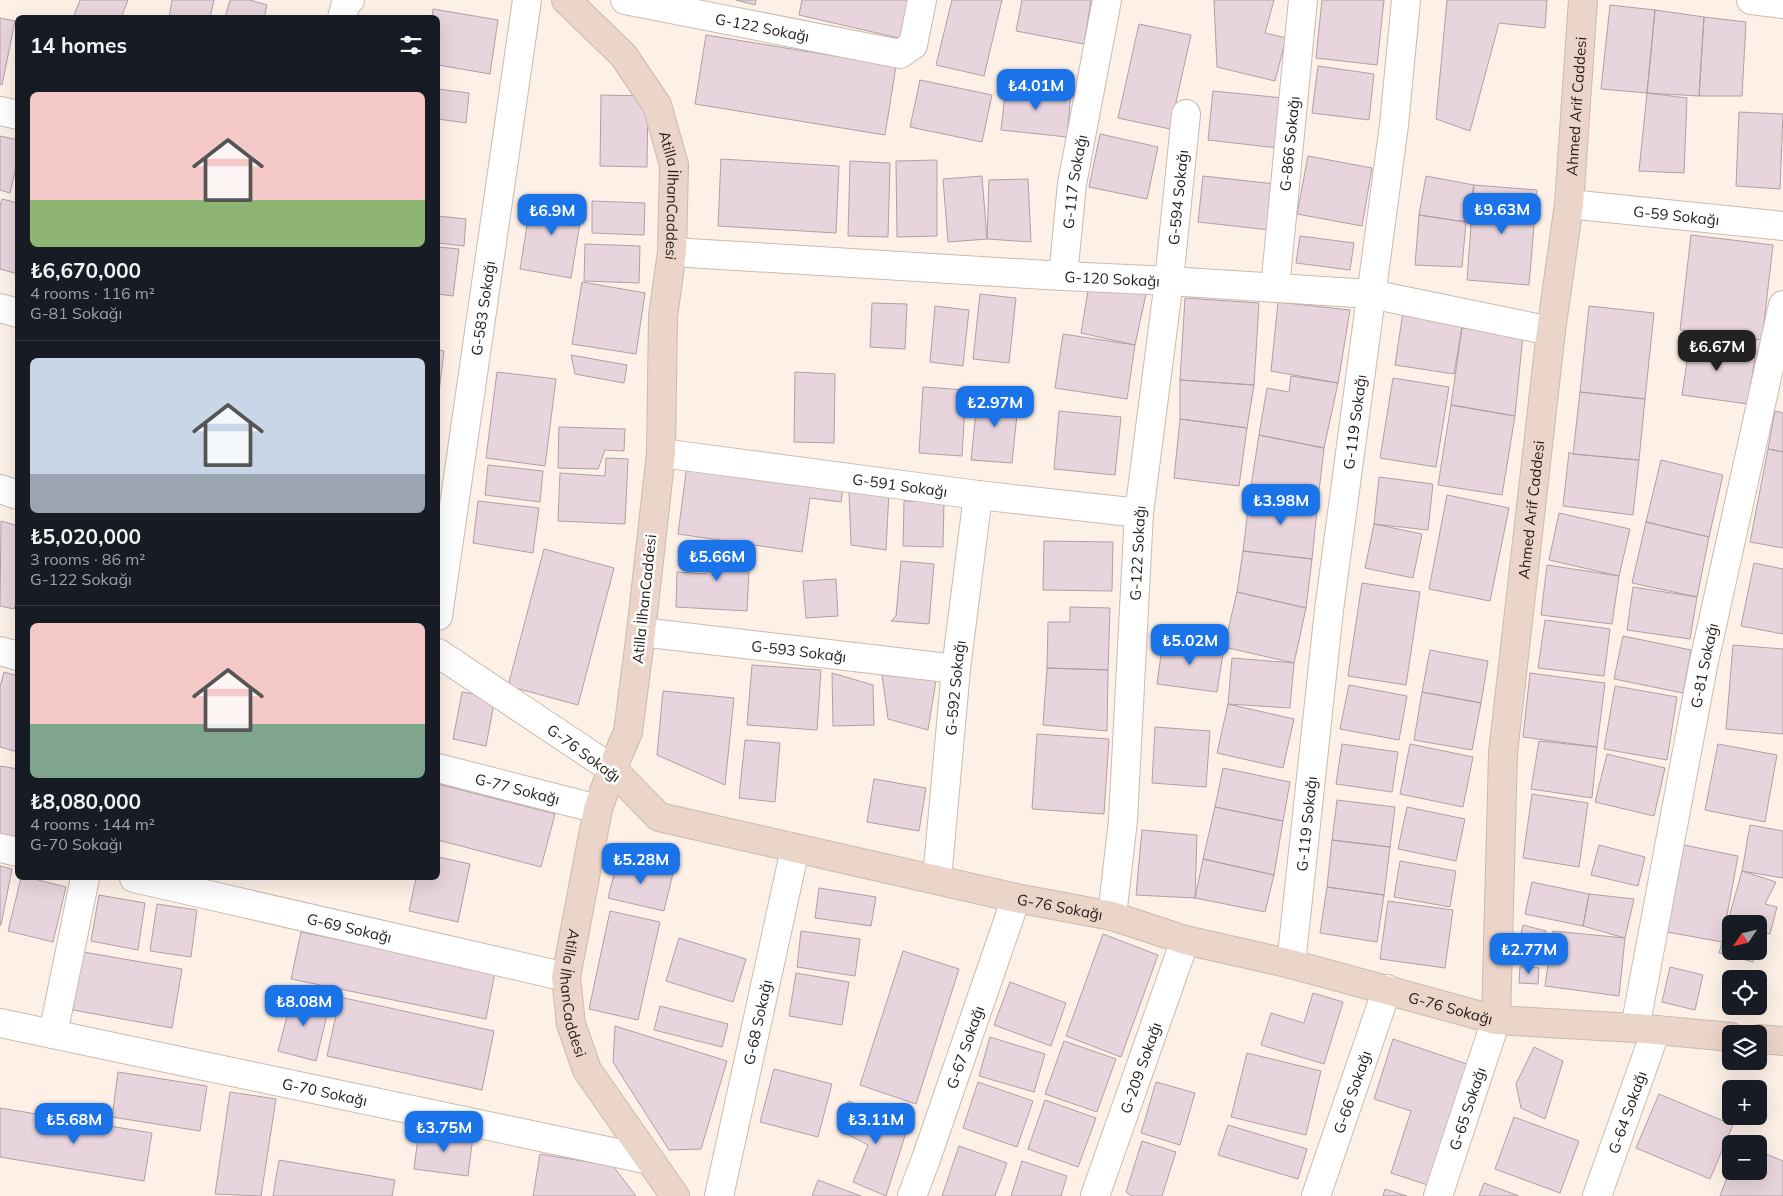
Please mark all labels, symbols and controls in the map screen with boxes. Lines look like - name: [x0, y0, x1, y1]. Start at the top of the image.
- street label: G-122 Sokağı: [714, 8, 811, 46]
- icon: filters: [397, 31, 425, 59]
- text: 14 homes: [30, 32, 127, 58]
- street label: Ahmed Arif Caddesi: [1561, 36, 1590, 177]
- pin: ₺4.01M: [995, 68, 1077, 111]
- text: ₺4.01M: [1008, 75, 1064, 95]
- street label: G-866 Sokağı: [1275, 95, 1303, 192]
- icon: home: [183, 125, 273, 215]
- street label: Atilla İlhanCaddesi: [655, 129, 683, 261]
- street label: G-117 Sokağı: [1058, 133, 1091, 230]
- street label: G-594 Sokağı: [1163, 149, 1192, 246]
- pin: ₺9.63M: [1461, 192, 1543, 235]
- pin: ₺6.9M: [517, 194, 587, 236]
- text: ₺9.63M: [1474, 199, 1530, 219]
- text: ₺6.9M: [529, 200, 575, 220]
- street label: G-59 Sokağı: [1632, 201, 1720, 229]
- text: ₺6,670,000: [30, 257, 141, 283]
- street label: G-583 Sokağı: [466, 260, 499, 357]
- street label: G-120 Sokağı: [1064, 267, 1160, 290]
- text: 4 rooms · 116 m²: [30, 283, 155, 303]
- text: G-81 Sokağı: [30, 303, 122, 323]
- pin: ₺6.67M: [1676, 330, 1758, 372]
- text: ₺6.67M: [1689, 336, 1745, 356]
- street label: G-119 Sokağı: [1338, 373, 1370, 470]
- pin: ₺2.97M: [954, 386, 1036, 428]
- icon: home: [183, 390, 273, 480]
- text: ₺2.97M: [967, 392, 1023, 412]
- street label: Ahmed Arif Caddesi: [1513, 439, 1548, 580]
- street label: G-591 Sokağı: [851, 469, 949, 500]
- pin: ₺3.98M: [1240, 484, 1322, 526]
- text: ₺3.98M: [1253, 490, 1309, 510]
- street label: G-122 Sokağı: [1125, 504, 1149, 601]
- text: ₺5,020,000: [30, 523, 141, 549]
- street label: Atilla İlhanCaddesi: [628, 533, 660, 665]
- pin: ₺5.66M: [676, 540, 758, 582]
- text: ₺5.66M: [689, 546, 745, 566]
- text: 3 rooms · 86 m²: [30, 549, 145, 569]
- text: G-122 Sokağı: [30, 569, 132, 589]
- street label: G-81 Sokağı: [1686, 621, 1722, 710]
- pin: ₺5.02M: [1149, 624, 1231, 666]
- text: ₺5.02M: [1162, 630, 1218, 650]
- street label: G-593 Sokağı: [750, 636, 847, 666]
- street label: G-592 Sokağı: [941, 639, 969, 736]
- icon: home: [183, 655, 273, 745]
- street label: G-76 Sokağı: [543, 720, 625, 786]
- street label: G-77 Sokağı: [473, 768, 562, 808]
- street label: G-119 Sokağı: [1292, 775, 1321, 872]
- text: ₺8,080,000: [30, 788, 141, 814]
- text: 4 rooms · 144 m²: [30, 814, 155, 834]
- text: G-70 Sokağı: [30, 834, 122, 854]
- pin: ₺5.28M: [600, 842, 682, 885]
- text: ₺5.28M: [613, 849, 669, 869]
- street label: G-76 Sokağı: [1016, 889, 1104, 924]
- street label: G-69 Sokağı: [305, 908, 394, 946]
- north arrow: [1722, 915, 1768, 960]
- map controls: [1722, 915, 1767, 1180]
- street label: Atilla İlhanCaddesi: [556, 928, 591, 1060]
- pin: ₺2.77M: [1488, 932, 1570, 975]
- text: ₺2.77M: [1501, 939, 1557, 959]
- button: locate: [1722, 970, 1767, 1015]
- street label: G-68 Sokağı: [739, 978, 776, 1066]
- pin: ₺8.08M: [263, 984, 345, 1027]
- street label: G-76 Sokağı: [1406, 987, 1495, 1028]
- text: ₺8.08M: [276, 991, 332, 1011]
- street label: G-67 Sokağı: [942, 1003, 988, 1091]
- street label: G-209 Sokağı: [1115, 1019, 1165, 1116]
- button: layers: [1722, 1025, 1767, 1070]
- street label: G-66 Sokağı: [1329, 1048, 1375, 1136]
- street label: G-65 Sokağı: [1444, 1065, 1489, 1153]
- street label: G-64 Sokağı: [1603, 1068, 1650, 1156]
- street label: G-70 Sokağı: [281, 1073, 369, 1110]
- button: +: [1722, 1080, 1767, 1125]
- pin: ₺5.68M: [33, 1102, 115, 1145]
- pin: ₺3.11M: [835, 1102, 917, 1145]
- text: ₺5.68M: [46, 1109, 102, 1129]
- text: ₺3.11M: [848, 1109, 904, 1129]
- pin: ₺3.75M: [403, 1110, 485, 1153]
- text: ₺3.75M: [416, 1117, 472, 1137]
- button: −: [1722, 1135, 1767, 1180]

